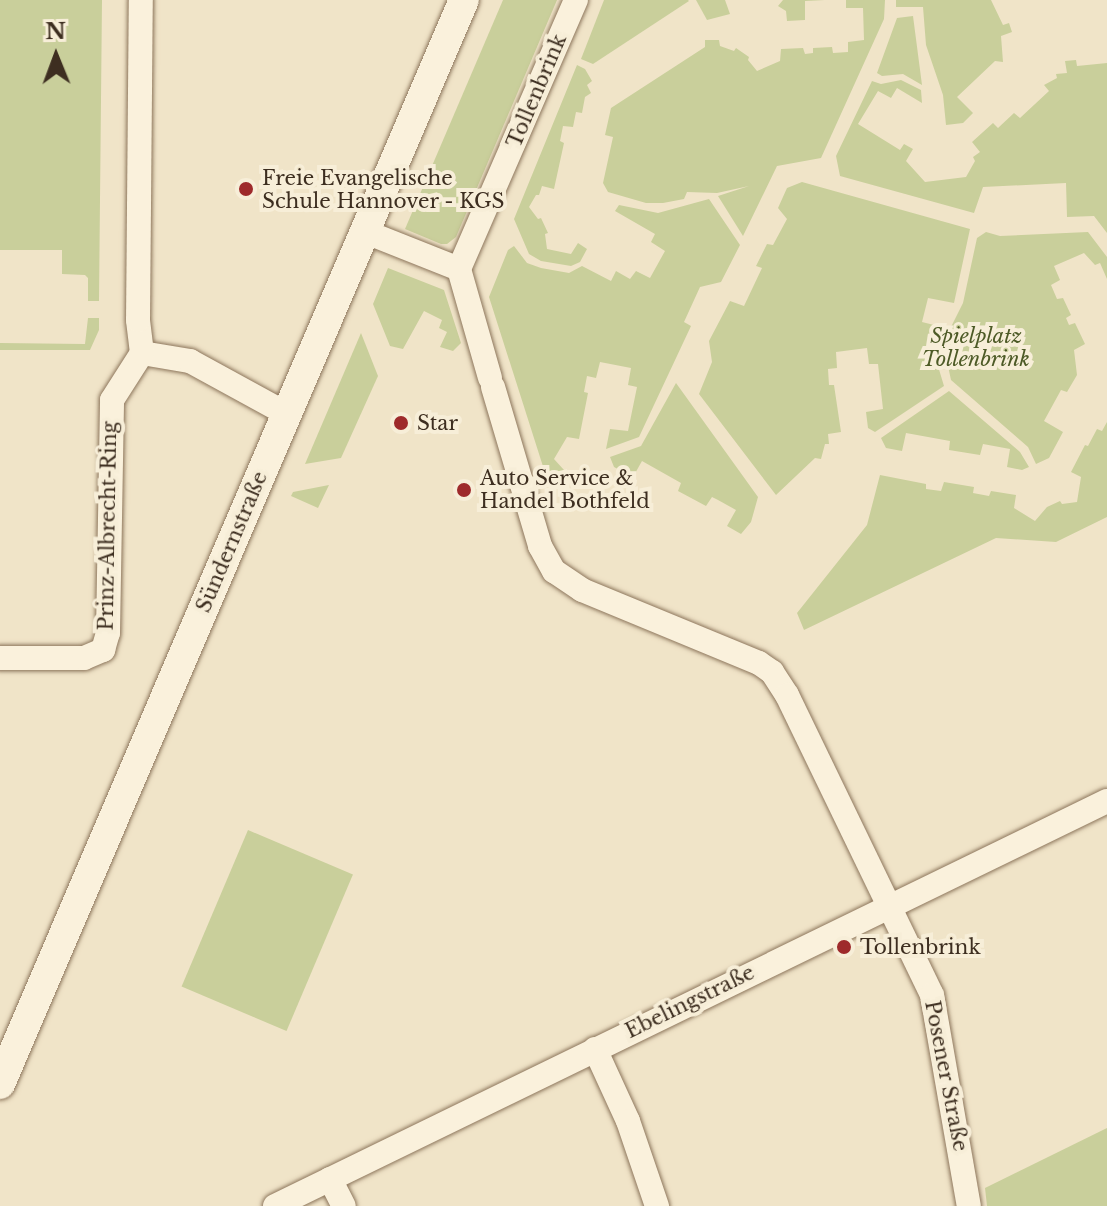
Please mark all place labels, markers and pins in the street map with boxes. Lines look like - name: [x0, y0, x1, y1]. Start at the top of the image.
- place label: Freie Evangelische Schule Hannover - KGS: [262, 166, 505, 213]
- marker: Freie Evangelische Schule Hannover - KGS: [237, 180, 255, 198]
- place label: Star: [417, 411, 458, 435]
- marker: Star: [392, 414, 410, 432]
- place label: Auto Service & Handel Bothfeld: [480, 466, 650, 513]
- marker: Auto Service & Handel Bothfeld: [455, 481, 473, 499]
- place label: Tollenbrink: [860, 935, 981, 959]
- marker: Tollenbrink: [835, 938, 853, 956]

